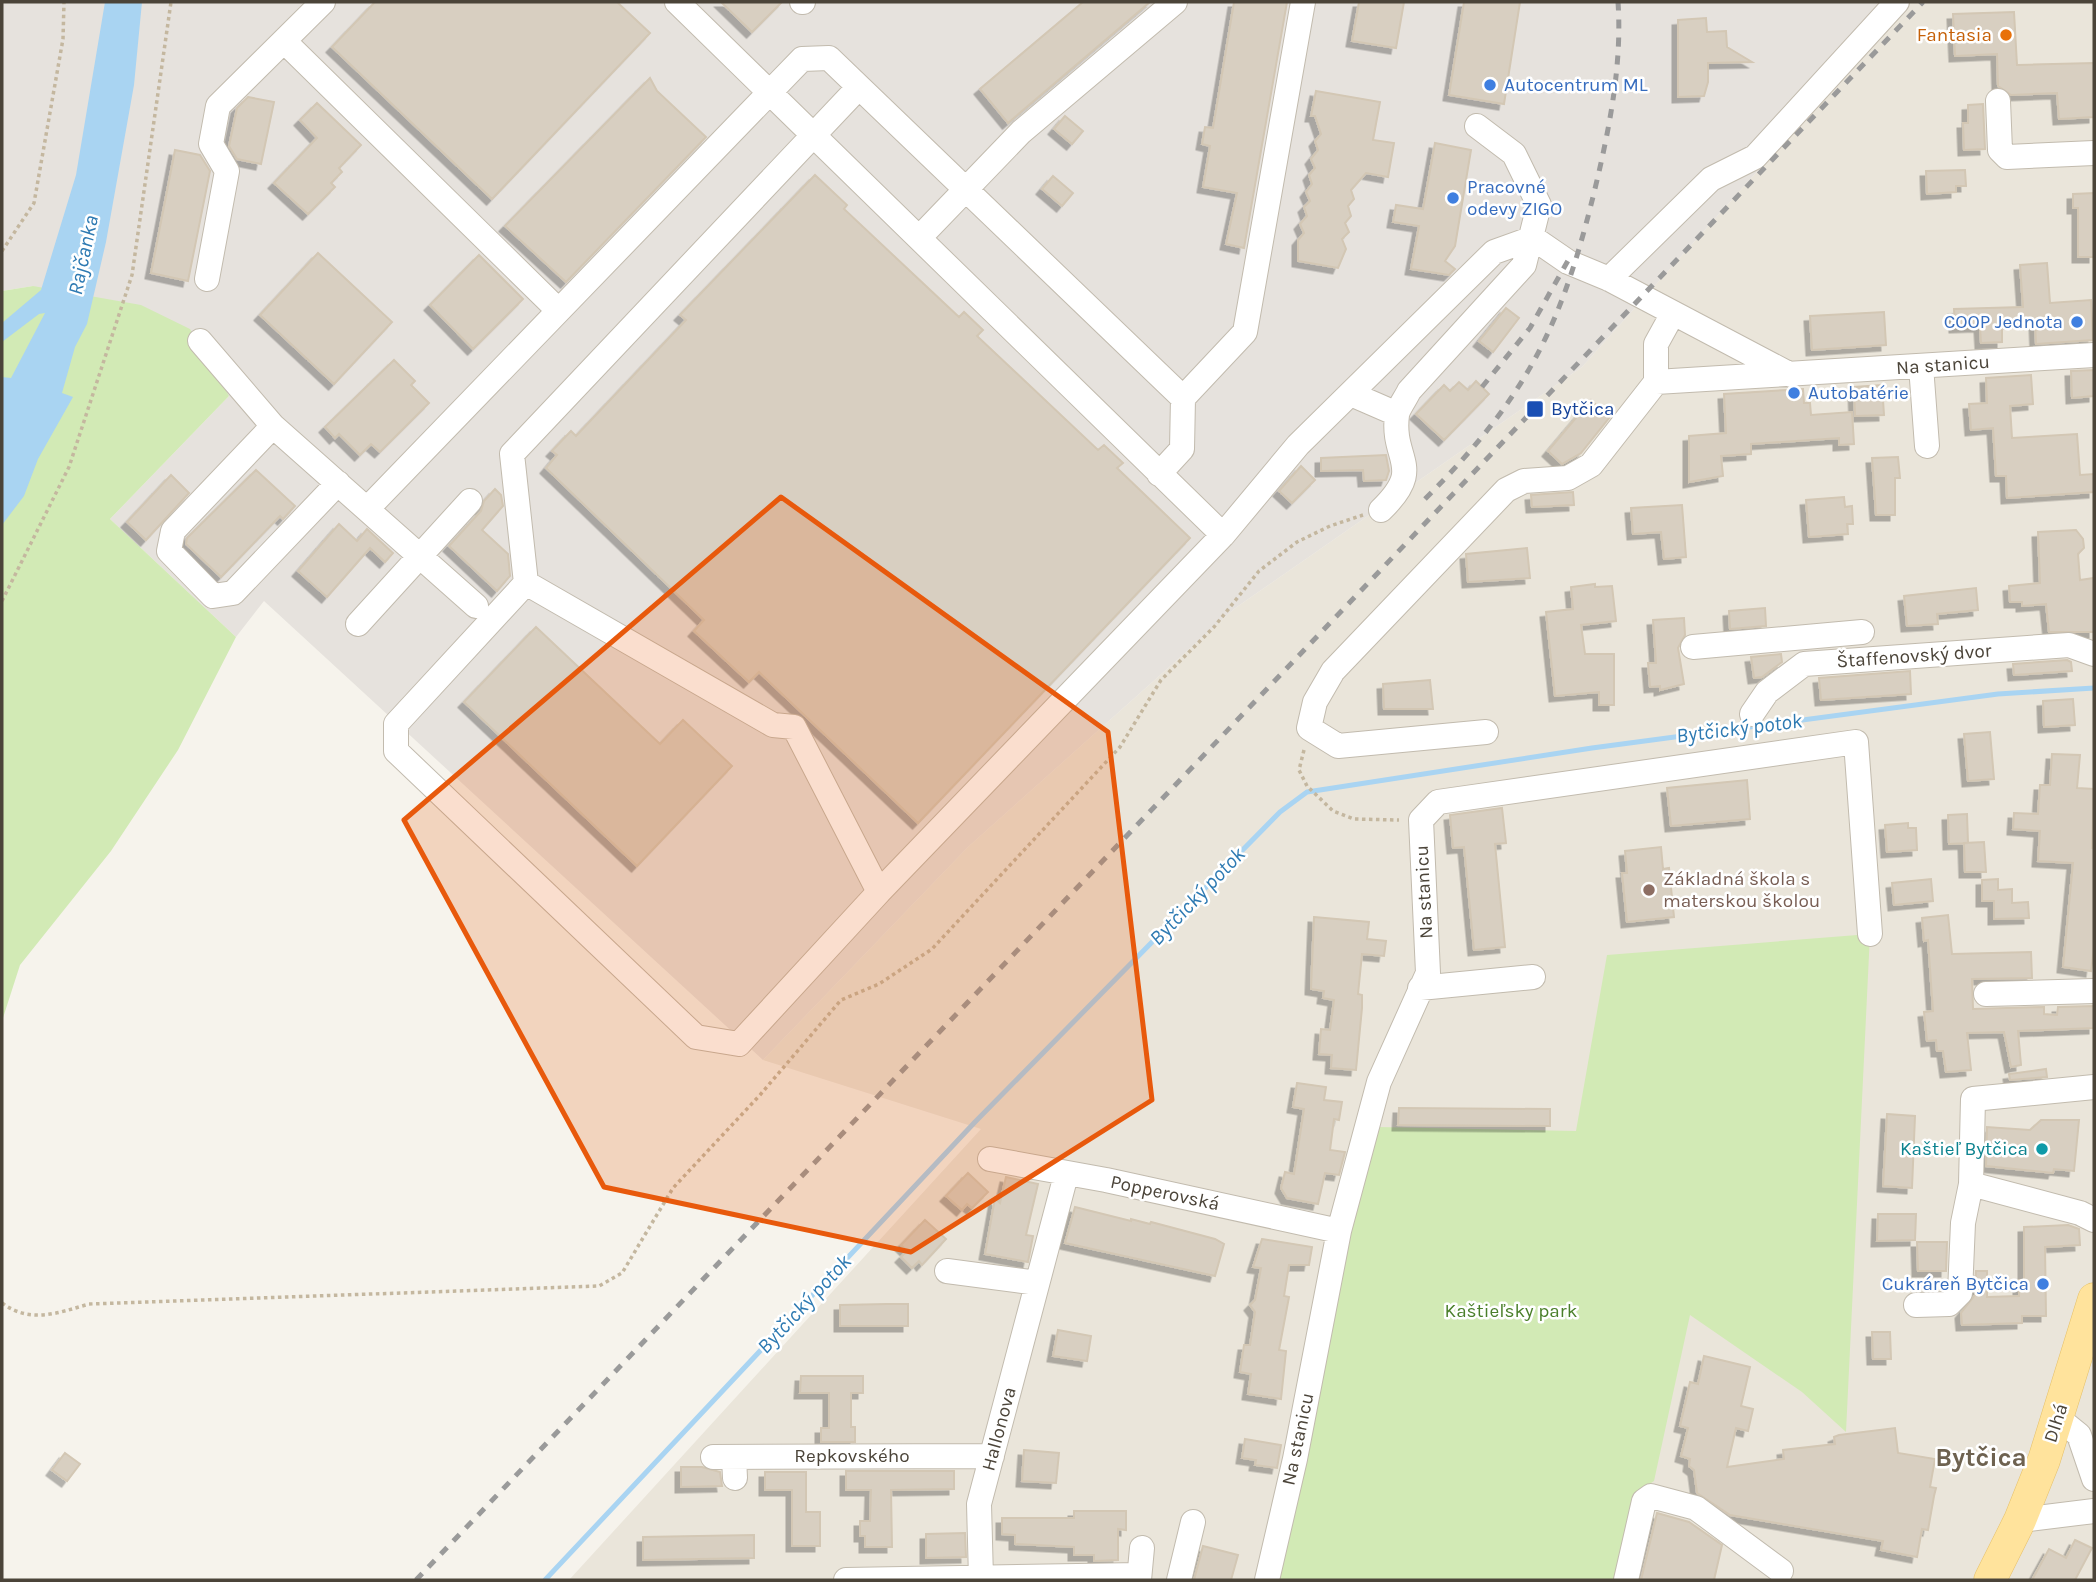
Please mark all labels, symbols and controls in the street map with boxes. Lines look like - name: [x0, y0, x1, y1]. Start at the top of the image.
- place label: Fantasia: [1917, 24, 1992, 46]
- marker: Fantasia: [1998, 27, 2014, 43]
- place label: Autocentrum ML: [1504, 74, 1648, 96]
- marker: Autocentrum ML: [1482, 77, 1498, 93]
- place label: Pracovné odevy ZIGO: [1467, 176, 1562, 220]
- marker: Pracovné odevy ZIGO: [1445, 190, 1461, 206]
- water label: Rajčanka: [63, 213, 103, 297]
- place label: COOP Jednota: [1944, 311, 2063, 333]
- marker: COOP Jednota: [2069, 314, 2085, 330]
- street label: Na stanicu: [1895, 351, 1991, 379]
- place label: Autobatérie: [1808, 382, 1909, 404]
- marker: Autobatérie: [1786, 385, 1802, 401]
- place label: Bytčica: [1551, 398, 1615, 420]
- marker: Bytčica: [1525, 399, 1545, 419]
- street label: Štaffenovský dvor: [1836, 640, 1992, 672]
- water label: Bytčický potok: [1675, 708, 1804, 748]
- water label: Bytčický potok: [1144, 842, 1250, 950]
- street label: Na stanicu: [1411, 844, 1437, 940]
- place label: Základná škola s materskou školou: [1663, 868, 1820, 912]
- marker: Základná škola s materskou školou: [1641, 882, 1657, 898]
- place label: Kaštieľ Bytčica: [1900, 1138, 2028, 1160]
- marker: Kaštieľ Bytčica: [2034, 1141, 2050, 1157]
- street label: Popperovská: [1109, 1171, 1221, 1215]
- water label: Bytčický potok: [752, 1249, 856, 1359]
- place label: Cukráreň Bytčica: [1882, 1273, 2029, 1295]
- marker: Cukráreň Bytčica: [2035, 1276, 2051, 1292]
- park label: Kaštieľsky park: [1445, 1300, 1578, 1322]
- street label: Hallonova: [977, 1385, 1021, 1473]
- street label: Na stanicu: [1277, 1391, 1319, 1487]
- street label: Dlhá: [2039, 1401, 2073, 1445]
- district label: Bytčica: [1935, 1442, 2027, 1473]
- street label: Repkovského: [794, 1445, 910, 1467]

